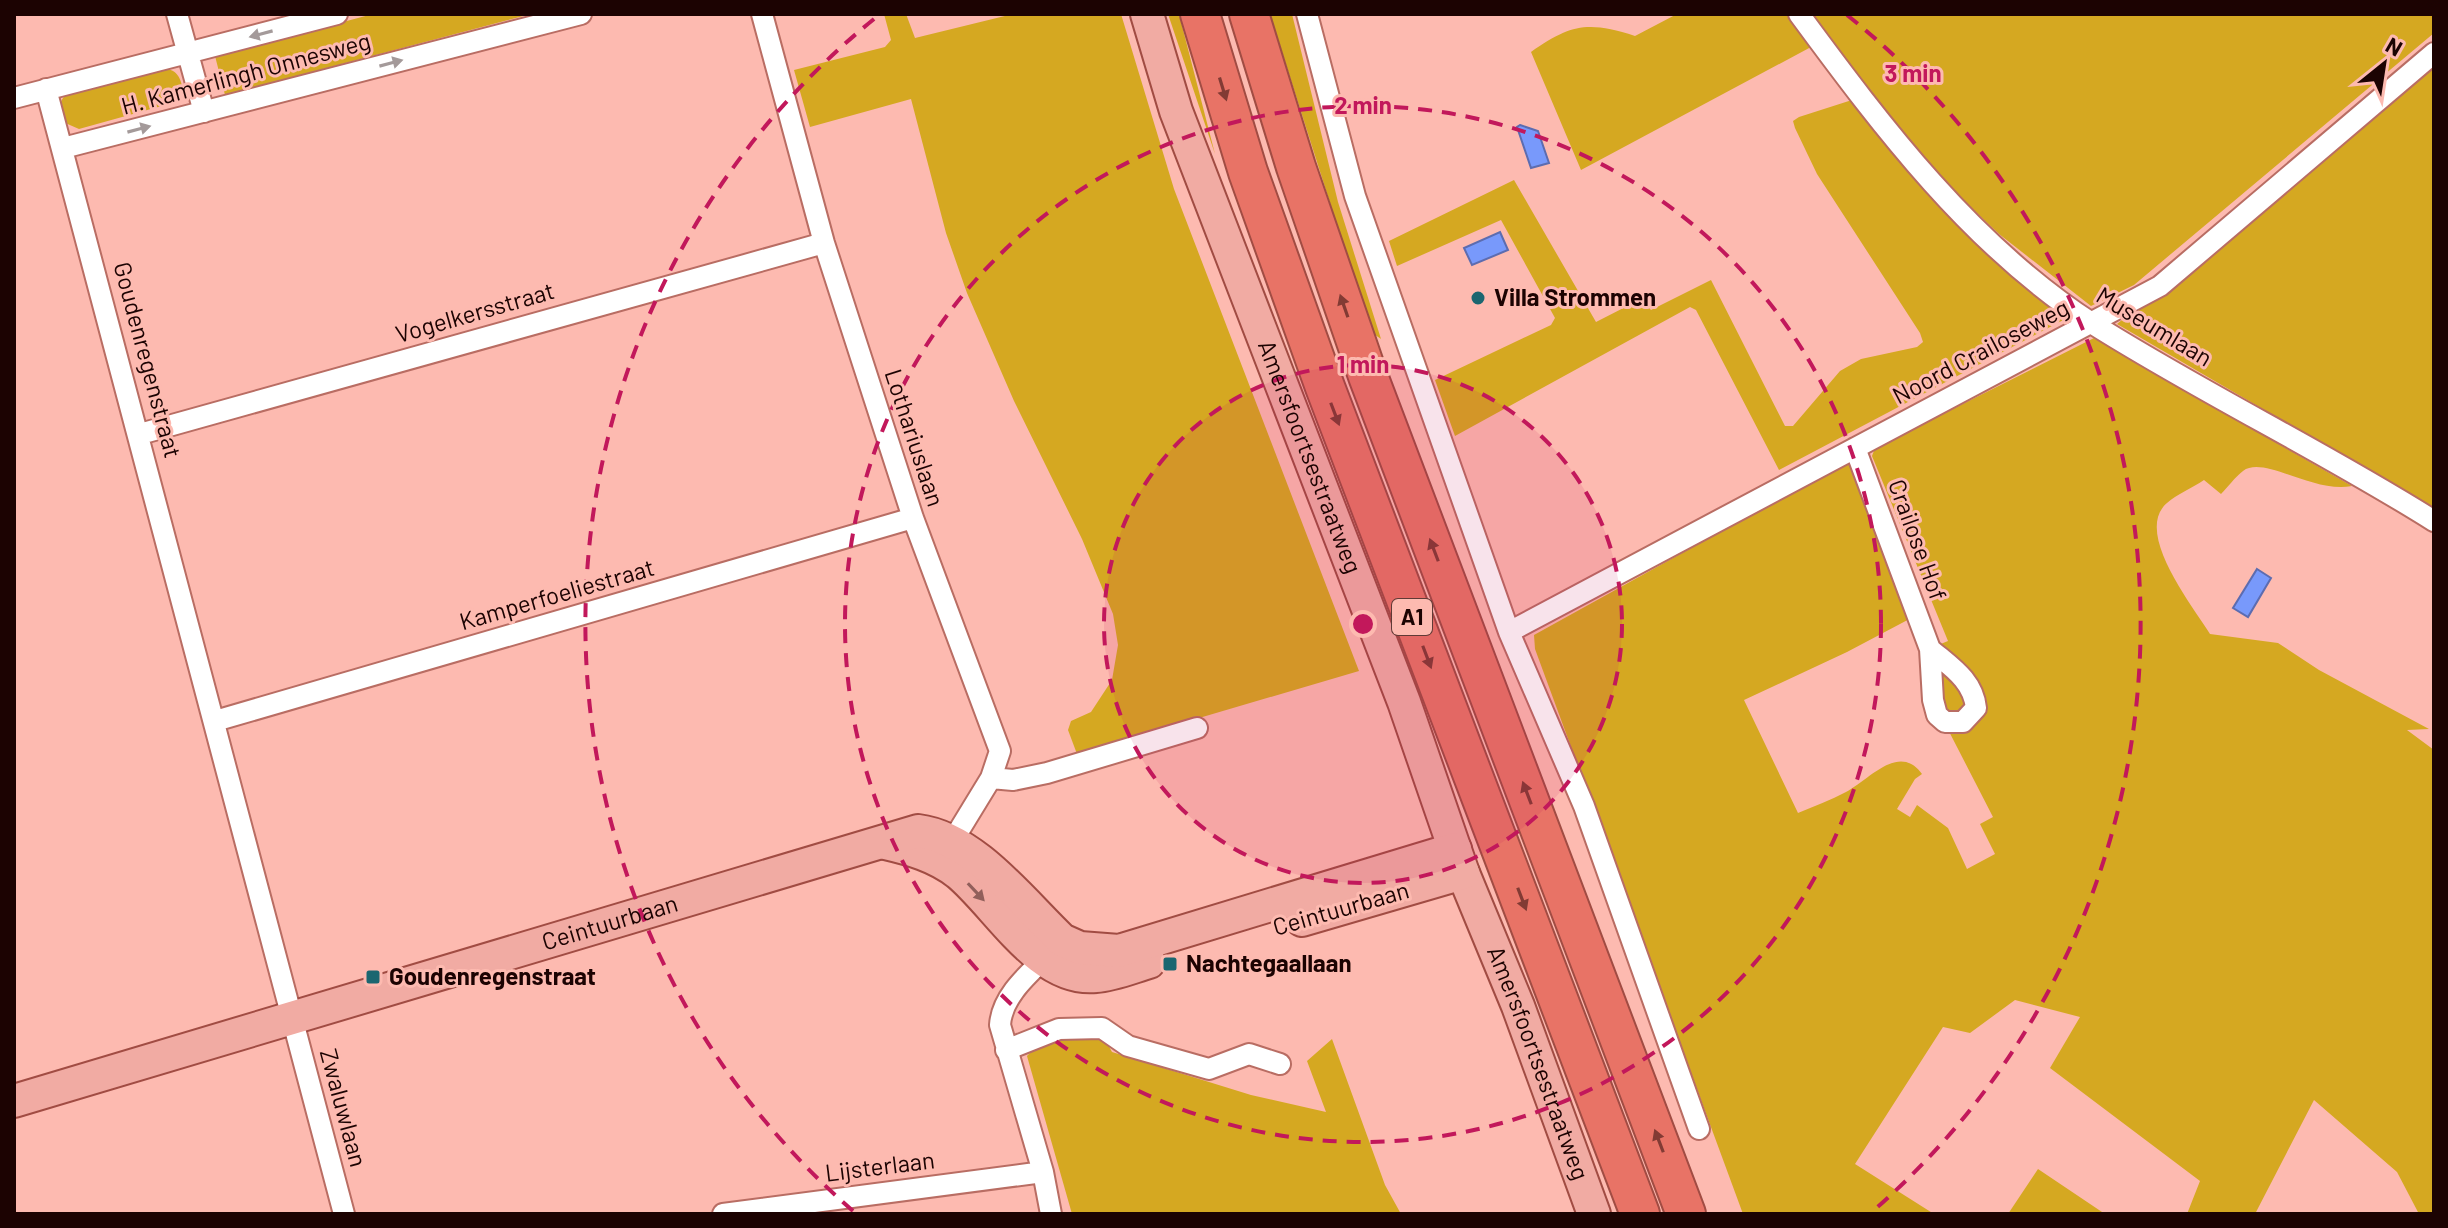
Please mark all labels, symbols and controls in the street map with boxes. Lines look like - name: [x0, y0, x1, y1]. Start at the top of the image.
- north arrow: [2344, 24, 2424, 104]
- street label: H. Kamerlingh Onnesweg: [118, 25, 373, 120]
- one-way arrow: [249, 28, 273, 41]
- text: N: [2382, 31, 2407, 61]
- one-way arrow: [378, 57, 403, 69]
- text: 3 min: [1884, 58, 1942, 87]
- one-way arrow: [1217, 77, 1230, 101]
- text: 2 min: [1334, 90, 1392, 119]
- one-way arrow: [126, 122, 151, 134]
- street label: Goudenregenstraat: [108, 259, 189, 461]
- street label: Vogelkersstraat: [392, 275, 557, 348]
- street label: Museumlaan: [2092, 280, 2218, 372]
- place label: Villa Strommen: [1494, 282, 1656, 311]
- marker: Villa Strommen: [1469, 289, 1487, 307]
- street label: Noord Crailoseweg: [1887, 292, 2074, 409]
- one-way arrow: [1337, 294, 1350, 318]
- street label: Amersfoortsestraatweg: [1253, 336, 1369, 577]
- text: 1 min: [1337, 349, 1389, 378]
- street label: Lothariuslaan: [880, 365, 951, 510]
- one-way arrow: [1329, 402, 1342, 426]
- street label: Crailose Hof: [1883, 475, 1954, 604]
- one-way arrow: [1427, 538, 1440, 562]
- street label: Kamperfoeliestraat: [456, 552, 657, 635]
- road number: A1: [1392, 599, 1432, 635]
- centre of rings: [1349, 610, 1377, 638]
- one-way arrow: [1421, 645, 1434, 669]
- one-way arrow: [1520, 781, 1533, 805]
- street label: Ceintuurbaan: [1269, 874, 1412, 941]
- one-way arrow: [967, 883, 985, 902]
- one-way arrow: [1516, 887, 1529, 911]
- street label: Ceintuurbaan: [538, 888, 681, 956]
- street label: Amersfoortsestraatweg: [1482, 941, 1596, 1184]
- place label: Nachtegaallaan: [1186, 948, 1352, 977]
- marker: Nachtegaallaan: [1161, 955, 1179, 973]
- place label: Goudenregenstraat: [389, 961, 596, 990]
- marker: Goudenregenstraat: [364, 968, 382, 986]
- street label: Zwaluwlaan: [315, 1045, 374, 1170]
- one-way arrow: [1652, 1129, 1665, 1153]
- street label: Lijsterlaan: [823, 1144, 936, 1187]

